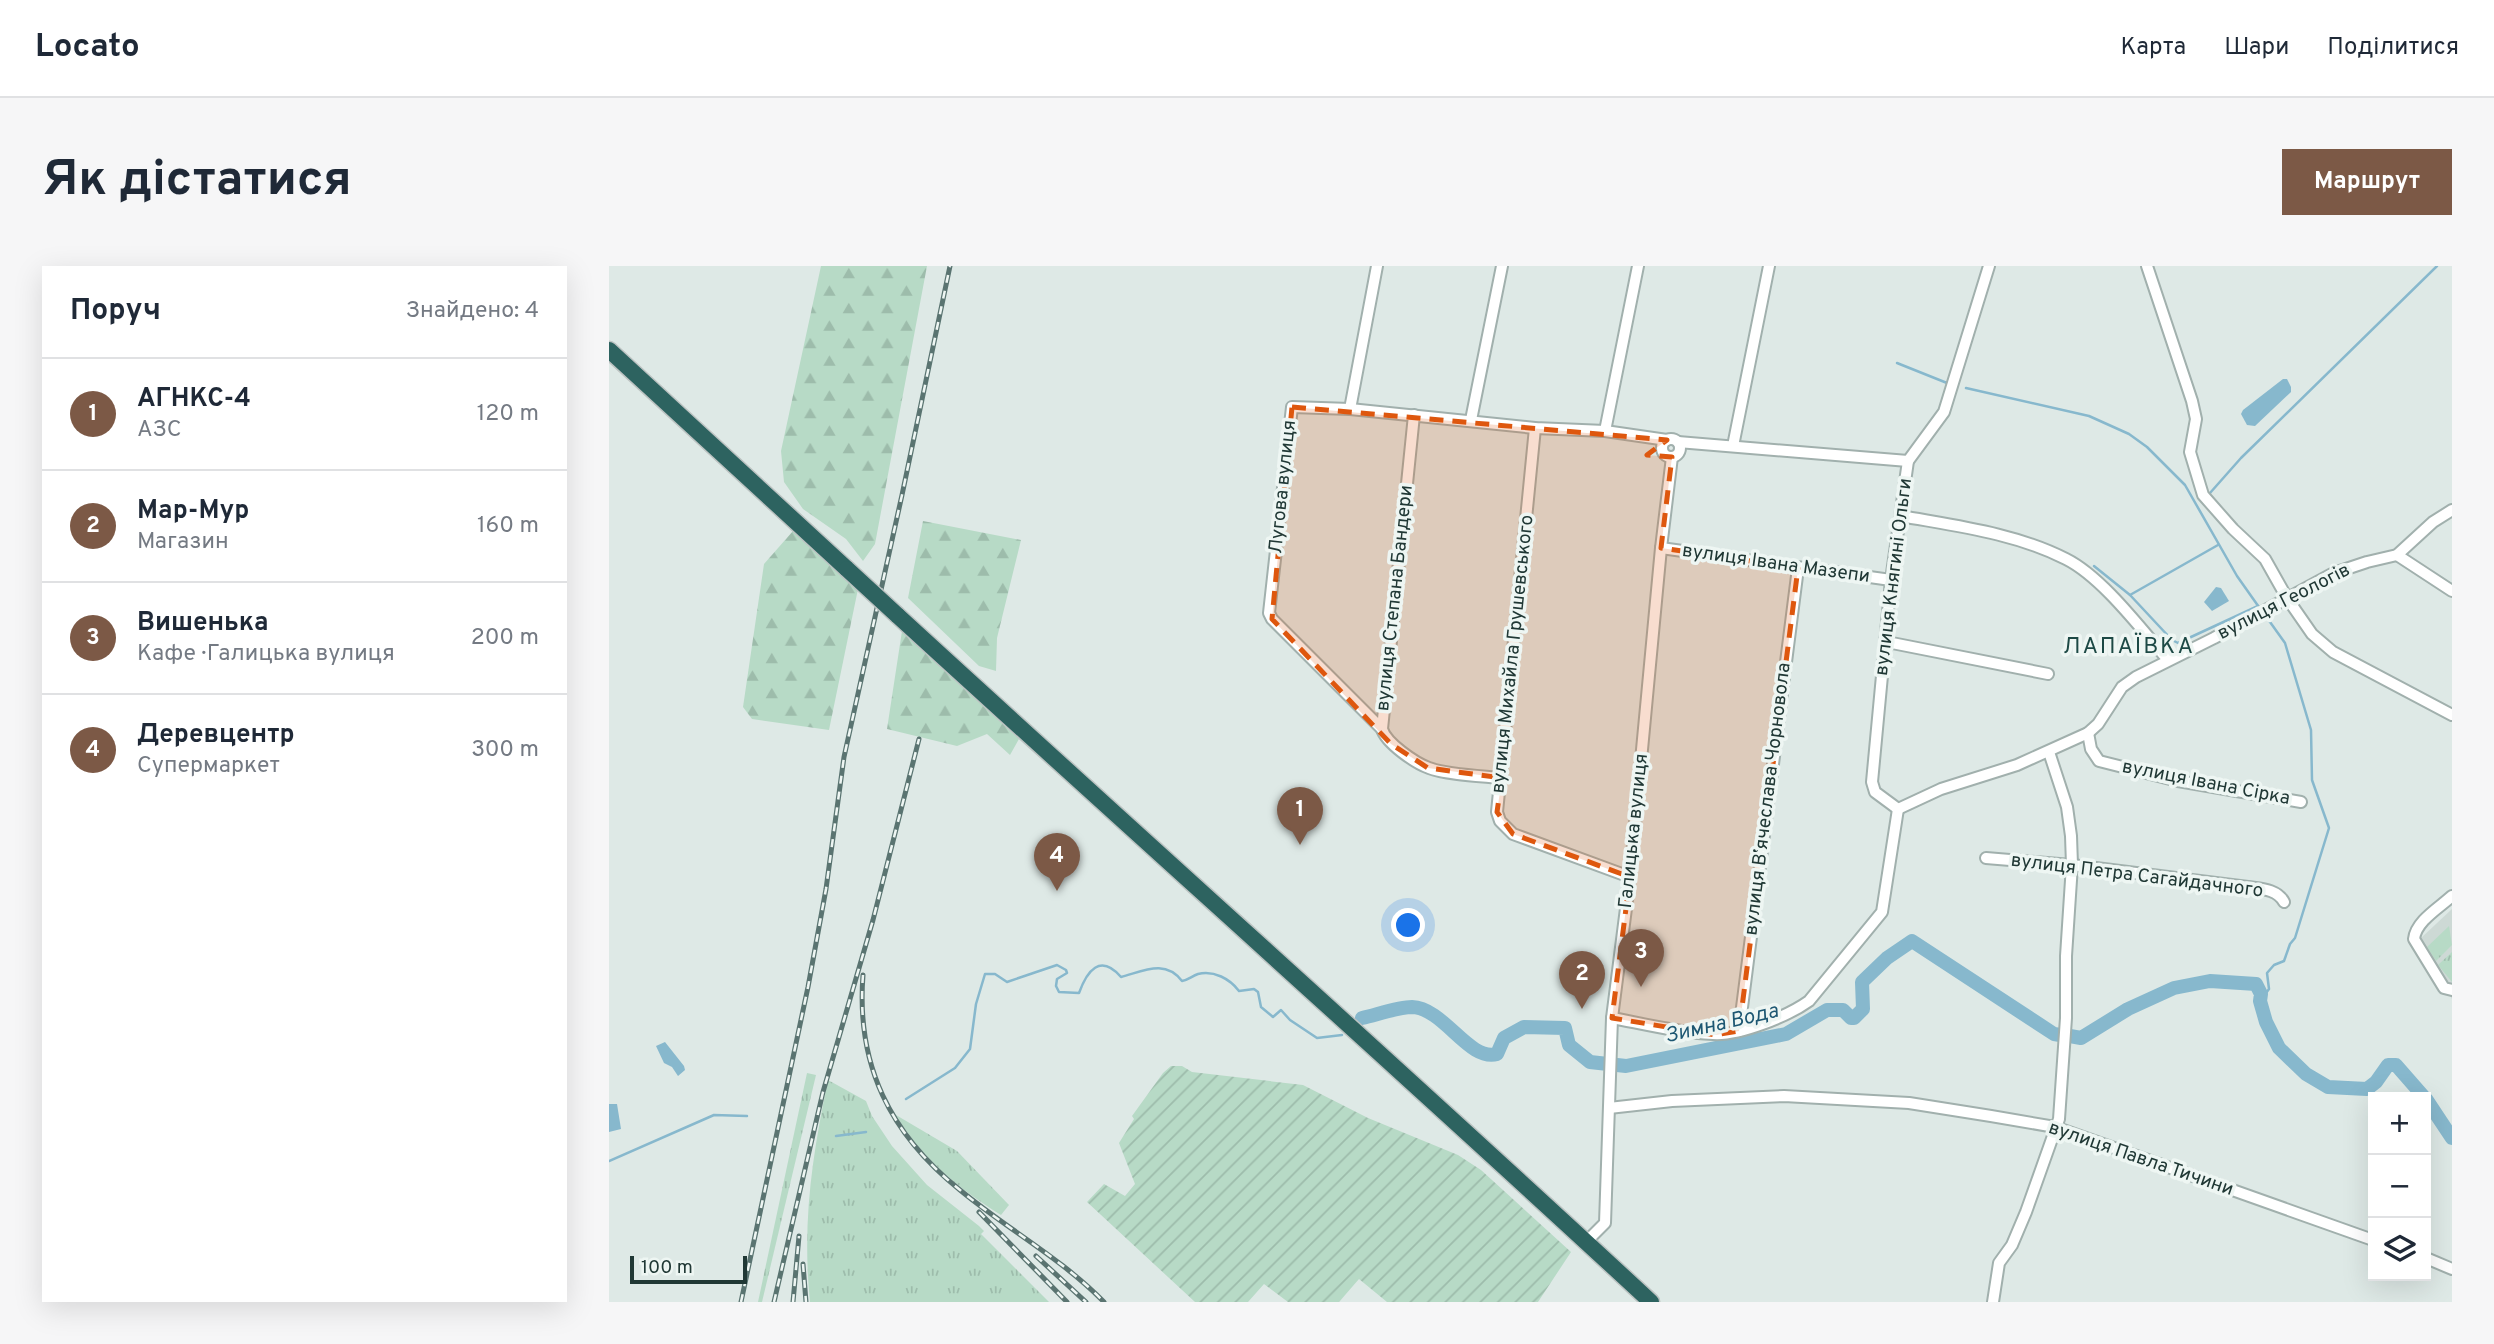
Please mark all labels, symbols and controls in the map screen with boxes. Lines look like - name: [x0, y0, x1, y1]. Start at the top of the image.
- text: Locato: [35, 27, 140, 69]
- text: Карта: [2121, 33, 2186, 63]
- text: Шари: [2224, 33, 2289, 63]
- text: Поділитися: [2327, 33, 2459, 63]
- button: Маршрут: [2282, 149, 2452, 215]
- text: Як дістатися: [42, 151, 352, 213]
- text: Поруч: [70, 293, 161, 330]
- text: Знайдено: 4: [406, 297, 539, 326]
- text: АГНКС-4: [137, 383, 251, 416]
- text: 1: [88, 400, 98, 429]
- text: 120 m: [477, 400, 539, 429]
- text: АЗС: [137, 416, 182, 445]
- street label: Лугова вулиця: [1264, 419, 1302, 555]
- street label: вулиця Княгині Ольги: [1870, 477, 1918, 677]
- street label: вулиця Степана Бандери: [1371, 484, 1419, 712]
- text: Мар-Мур: [137, 495, 249, 528]
- text: 2: [86, 512, 100, 541]
- text: 160 m: [477, 512, 539, 541]
- street label: вулиця Михайла Грушевського: [1486, 514, 1540, 794]
- text: Магазин: [137, 528, 229, 557]
- street label: вулиця Івана Мазепи: [1680, 539, 1872, 589]
- street label: вулиця Геологів: [2214, 558, 2354, 646]
- text: Вишенька: [137, 607, 269, 640]
- text: 3: [86, 624, 100, 653]
- text: 200 m: [471, 624, 539, 653]
- district label: ЛАПАЇВКА: [2063, 632, 2195, 662]
- text: Кафе · Галицька вулиця: [137, 640, 395, 669]
- street label: вулиця Вʼячеслава Чорновола: [1739, 661, 1797, 937]
- text: Деревцентр: [137, 719, 295, 752]
- text: 4: [86, 736, 100, 765]
- text: 300 m: [471, 736, 539, 765]
- text: Супермаркет: [137, 752, 280, 781]
- street label: Галицька вулиця: [1614, 752, 1654, 910]
- street label: вулиця Івана Сірка: [2120, 755, 2292, 811]
- pin: 1: [1277, 787, 1323, 845]
- pin: 4: [1034, 833, 1080, 891]
- street label: вулиця Петра Сагайдачного: [2009, 849, 2265, 903]
- your location: [1391, 908, 1425, 942]
- pin: 3: [1618, 929, 1664, 987]
- pin: 2: [1559, 951, 1605, 1009]
- water label: Зимна Вода: [1663, 998, 1781, 1050]
- map controls: [2368, 1092, 2431, 1281]
- button: +: [2368, 1092, 2431, 1155]
- street label: вулиця Павла Тичини: [2045, 1116, 2237, 1202]
- button: −: [2368, 1155, 2431, 1218]
- button: layers: [2368, 1218, 2431, 1281]
- scale bar: [630, 1253, 747, 1285]
- text: 100 m: [641, 1256, 693, 1280]

